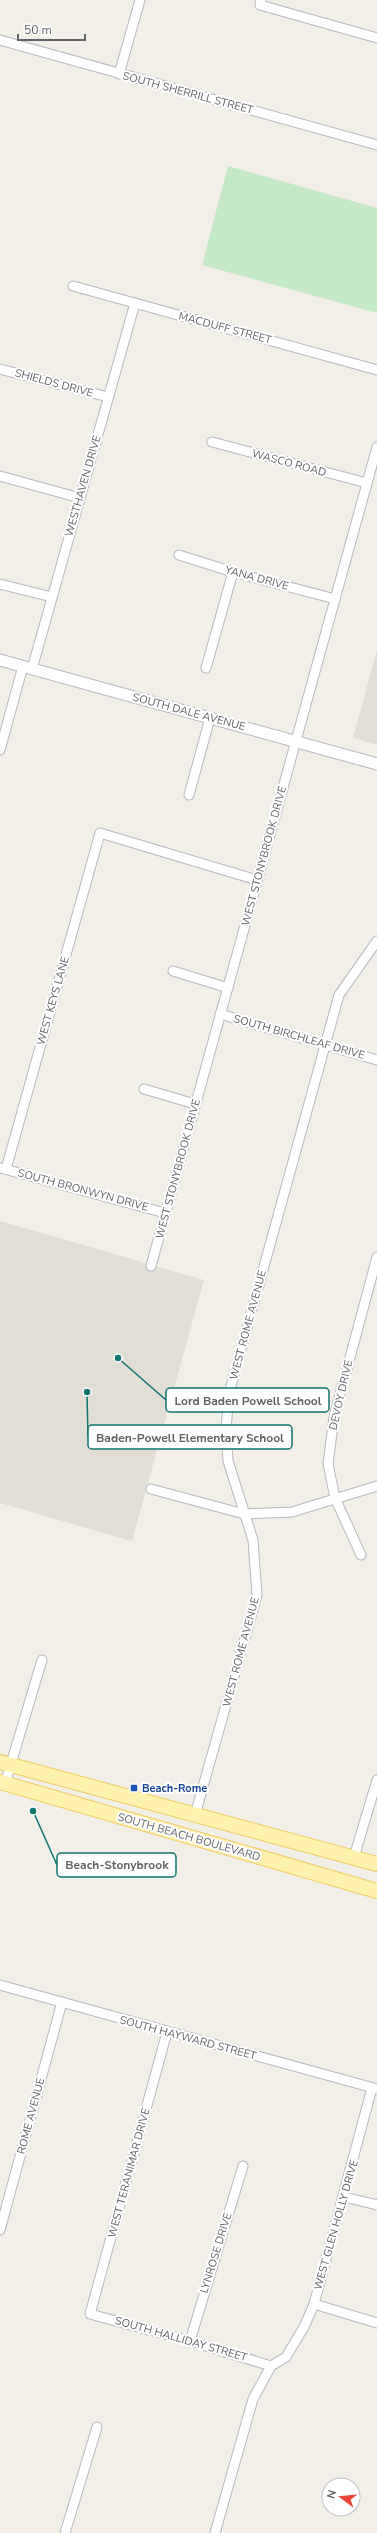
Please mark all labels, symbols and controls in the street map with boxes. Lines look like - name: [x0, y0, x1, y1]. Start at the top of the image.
- scale bar: [18, 16, 85, 42]
- text: 50 m: [24, 22, 52, 38]
- street label: SOUTH SHERRILL STREET: [121, 68, 255, 118]
- street label: MACDUFF STREET: [177, 308, 273, 348]
- street label: SHIELDS DRIVE: [13, 365, 95, 401]
- street label: WESTHAVEN DRIVE: [61, 434, 105, 538]
- street label: WASCO ROAD: [250, 446, 328, 480]
- street label: YANA DRIVE: [223, 562, 290, 594]
- street label: SOUTH DALE AVENUE: [131, 690, 247, 734]
- street label: WEST STONYBROOK DRIVE: [238, 784, 290, 928]
- street label: WEST KEYS LANE: [33, 955, 73, 1047]
- street label: SOUTH BIRCHLEAF DRIVE: [232, 1011, 366, 1063]
- street label: WEST STONYBROOK DRIVE: [152, 1097, 204, 1241]
- street label: SOUTH BRONWYN DRIVE: [16, 1165, 150, 1215]
- street label: WEST ROME AVENUE: [226, 1269, 270, 1381]
- street label: DEVOY DRIVE: [326, 1358, 356, 1432]
- callout: Lord Baden Powell School: [166, 1388, 329, 1412]
- text: Lord Baden Powell School: [174, 1393, 322, 1409]
- callout: Baden-Powell Elementary School: [88, 1425, 292, 1449]
- text: Baden-Powell Elementary School: [96, 1430, 284, 1446]
- street label: WEST ROME AVENUE: [219, 1596, 263, 1708]
- place label: Beach-Rome: [142, 1781, 207, 1796]
- marker: Beach-Rome: [129, 1783, 139, 1793]
- street label: SOUTH BEACH BOULEVARD: [116, 1809, 262, 1865]
- callout: Beach-Stonybrook: [57, 1853, 176, 1877]
- text: Beach-Stonybrook: [65, 1857, 169, 1873]
- street label: SOUTH HAYWARD STREET: [118, 2012, 258, 2064]
- street label: ROME AVENUE: [14, 2076, 48, 2156]
- street label: WEST TERANIMAR DRIVE: [104, 2107, 154, 2239]
- street label: WEST GLEN HOLLY DRIVE: [310, 2158, 362, 2292]
- street label: LYNROSE DRIVE: [197, 2211, 235, 2295]
- street label: SOUTH HALLIDAY STREET: [113, 2313, 249, 2365]
- north arrow: [321, 2477, 361, 2517]
- text: N: [324, 2488, 340, 2500]

